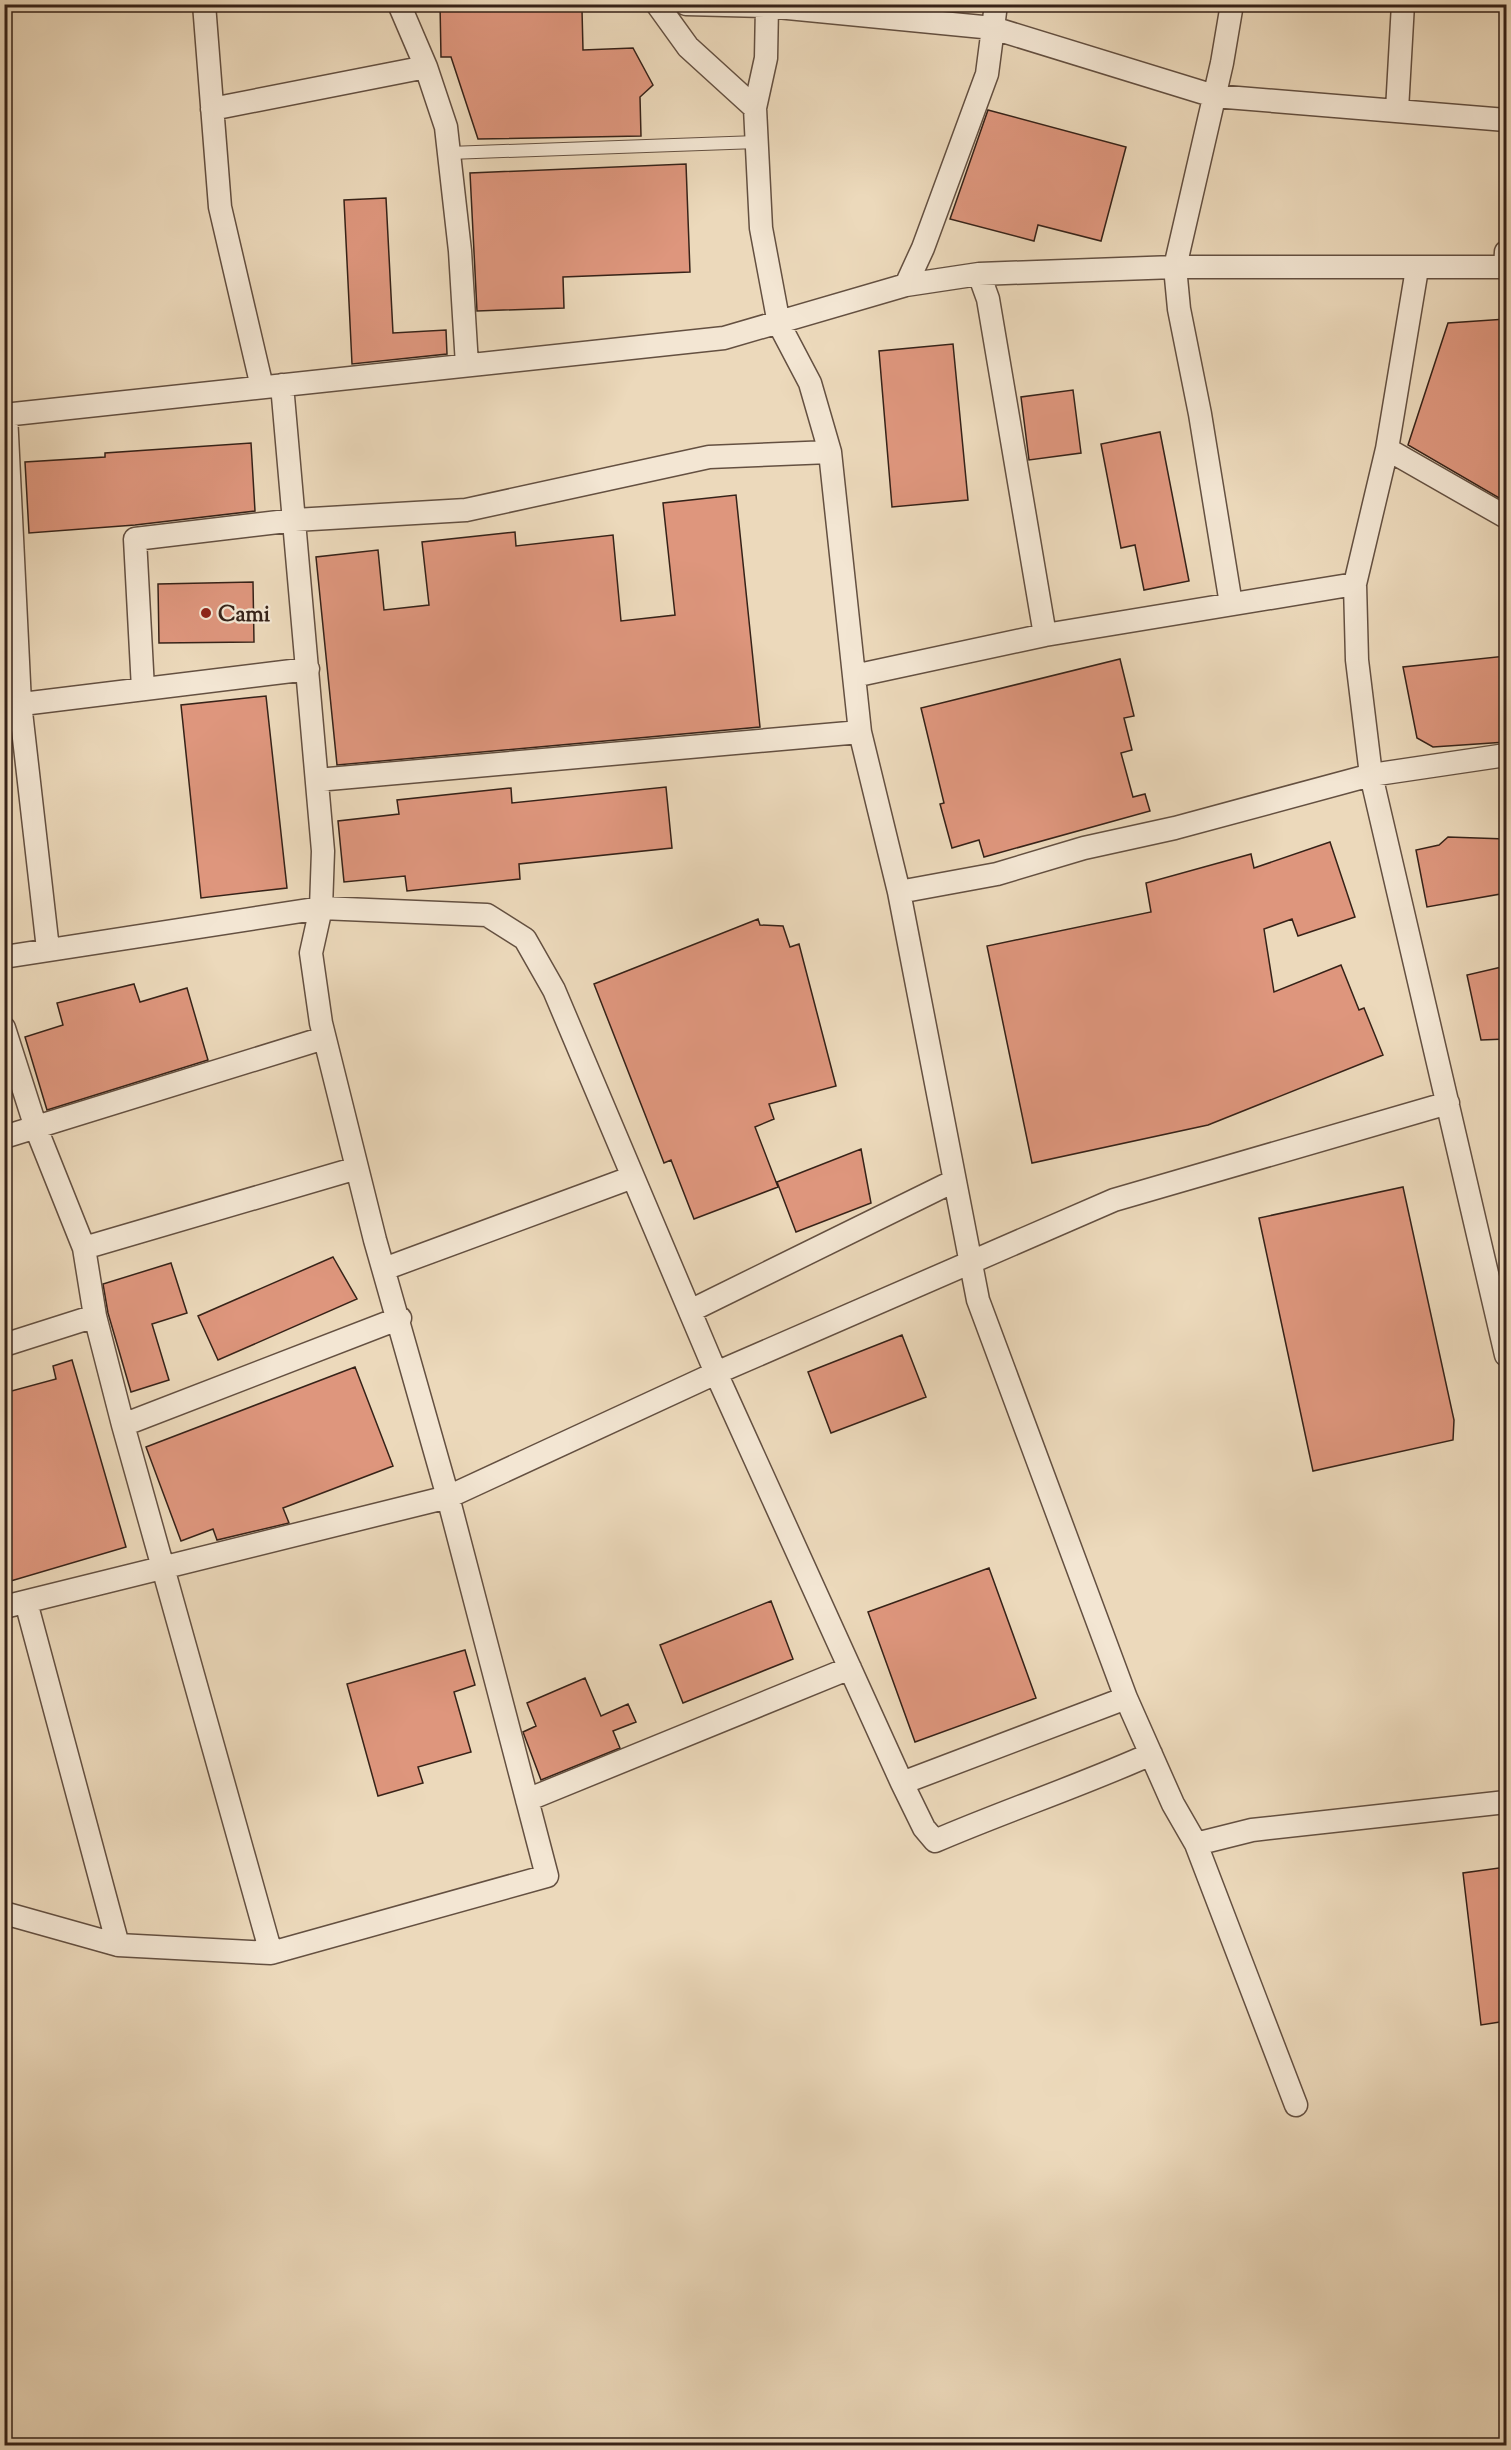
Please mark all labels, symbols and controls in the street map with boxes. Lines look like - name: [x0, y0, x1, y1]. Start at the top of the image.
- place label: Cami: [218, 600, 271, 632]
- marker: Cami: [199, 606, 213, 620]

